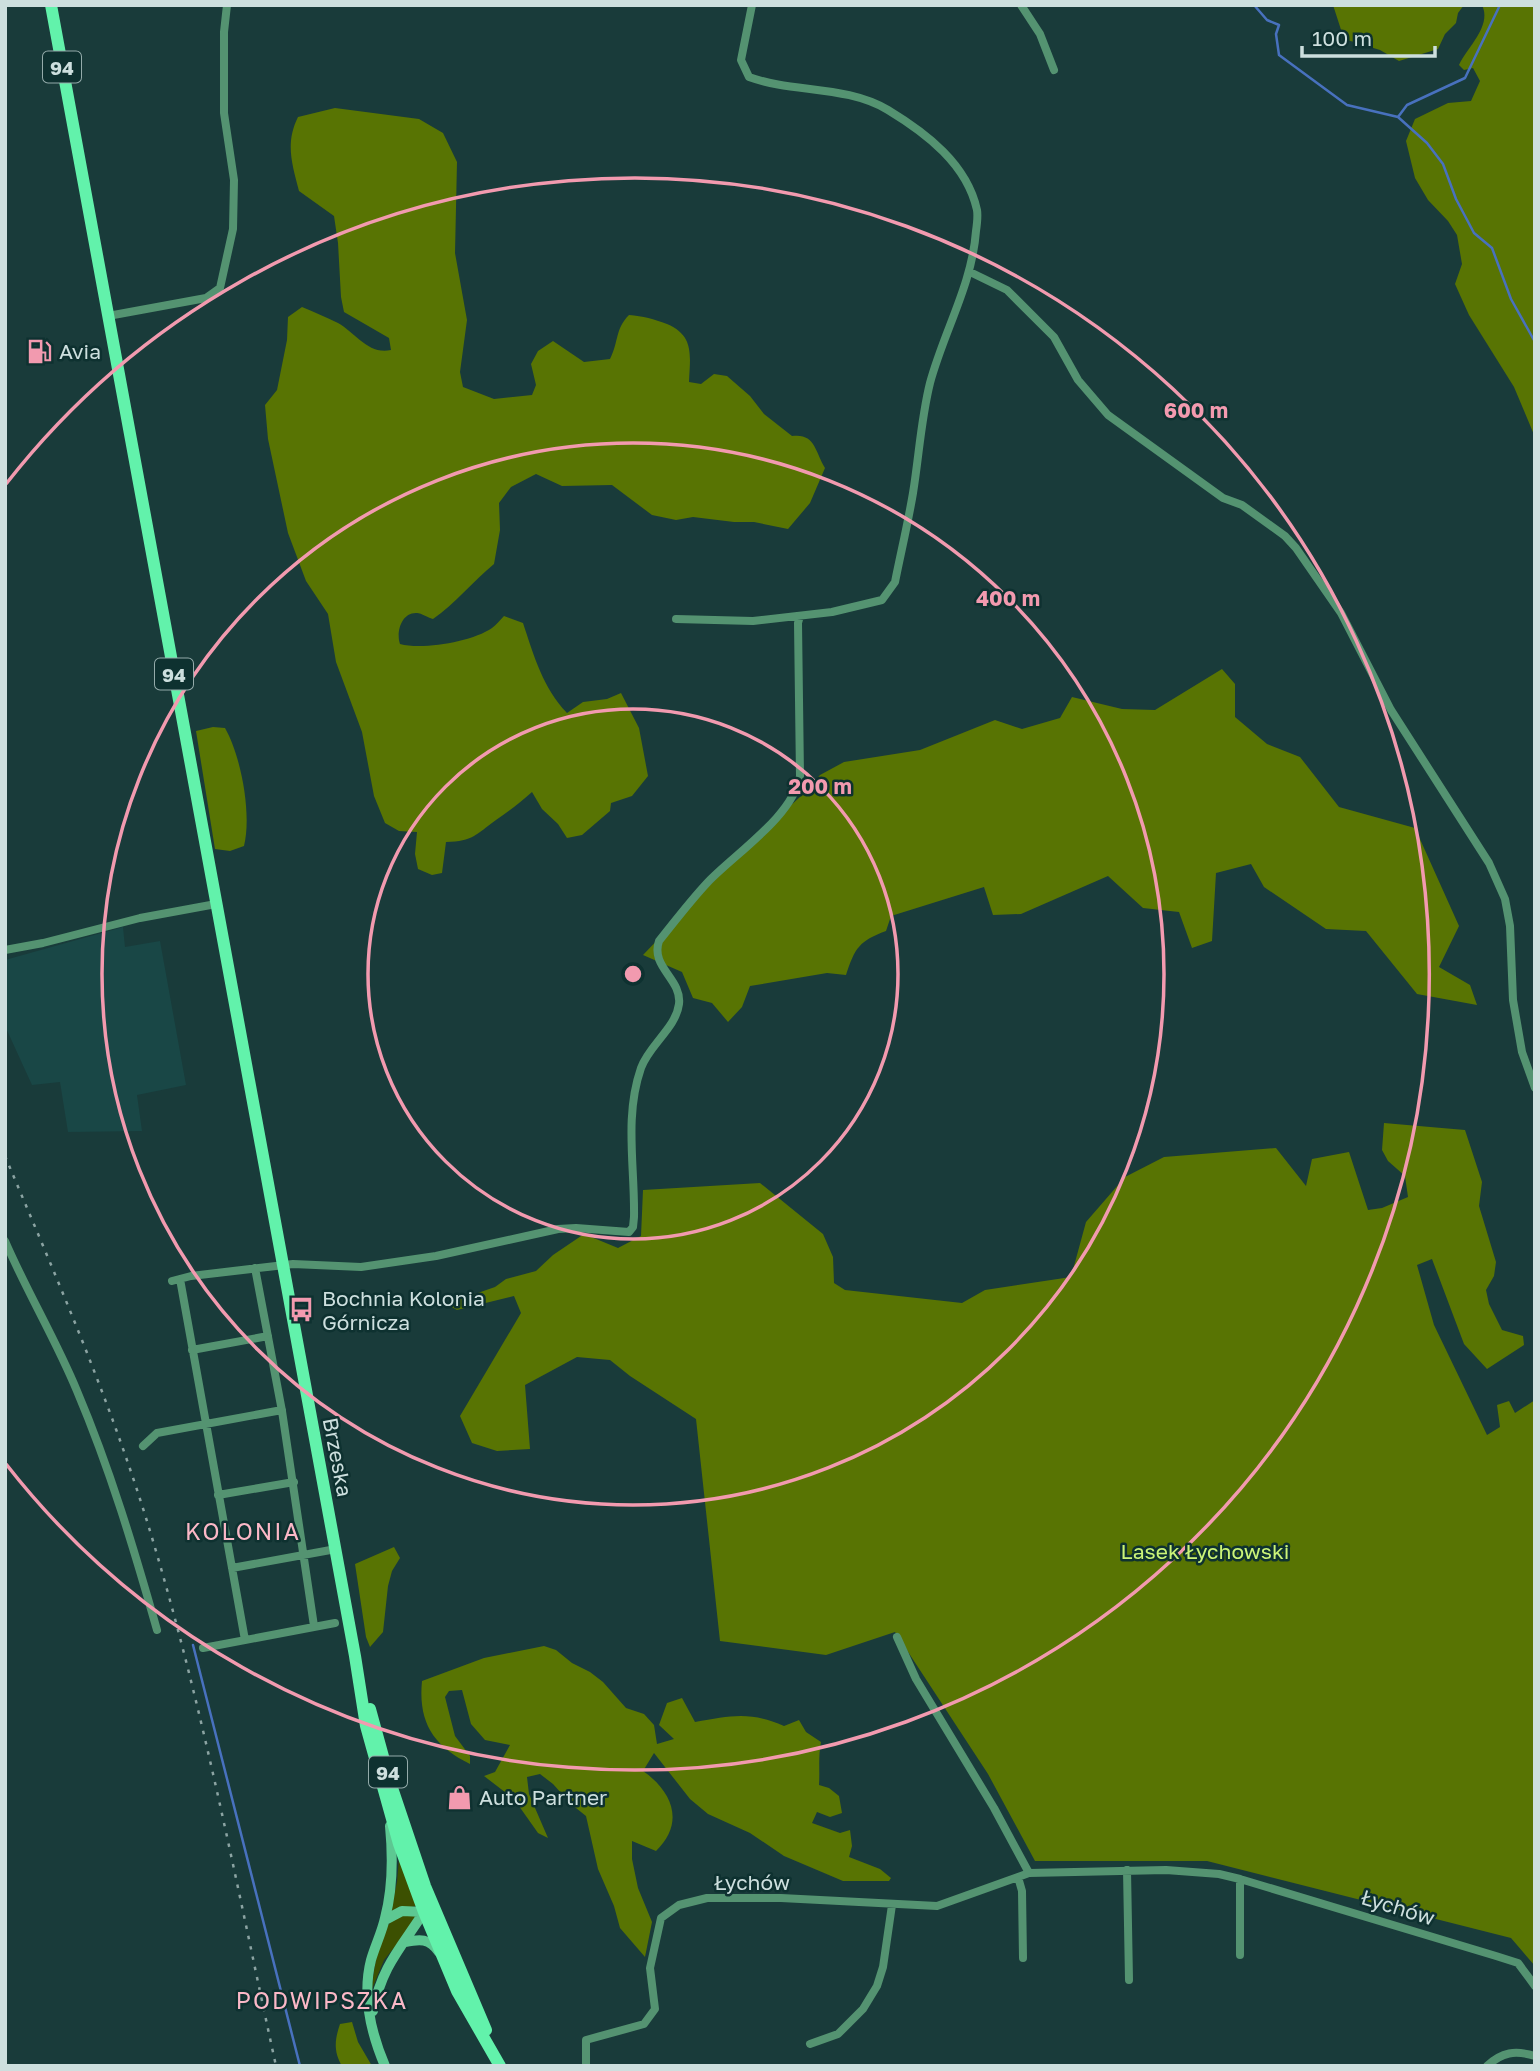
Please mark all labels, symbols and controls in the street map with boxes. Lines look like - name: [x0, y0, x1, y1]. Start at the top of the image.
- scale bar: [1302, 14, 1435, 58]
- text: 100 m: [1312, 25, 1372, 51]
- road number: 94: [43, 52, 81, 82]
- fuel station icon: Avia: [25, 337, 53, 365]
- place label: Avia: [59, 338, 101, 364]
- text: 600 m: [1164, 397, 1228, 423]
- text: 400 m: [976, 585, 1040, 611]
- road number: 94: [155, 659, 193, 690]
- text: 200 m: [788, 773, 852, 799]
- centre of rings: [621, 962, 645, 986]
- place label: Bochnia Kolonia Górnicza: [322, 1285, 485, 1335]
- bus stop icon: Bochnia Kolonia Górnicza: [288, 1296, 316, 1324]
- street label: Brzeska: [318, 1415, 358, 1499]
- district label: KOLONIA: [185, 1517, 301, 1545]
- park label: Lasek Łychowski: [1121, 1538, 1289, 1564]
- road number: 94: [369, 1756, 407, 1788]
- shop icon: Auto Partner: [445, 1783, 473, 1811]
- place label: Auto Partner: [479, 1784, 607, 1810]
- street label: Łychów: [714, 1869, 790, 1895]
- street label: Łychów: [1358, 1883, 1438, 1931]
- district label: PODWIPSZKA: [236, 1986, 408, 2014]

